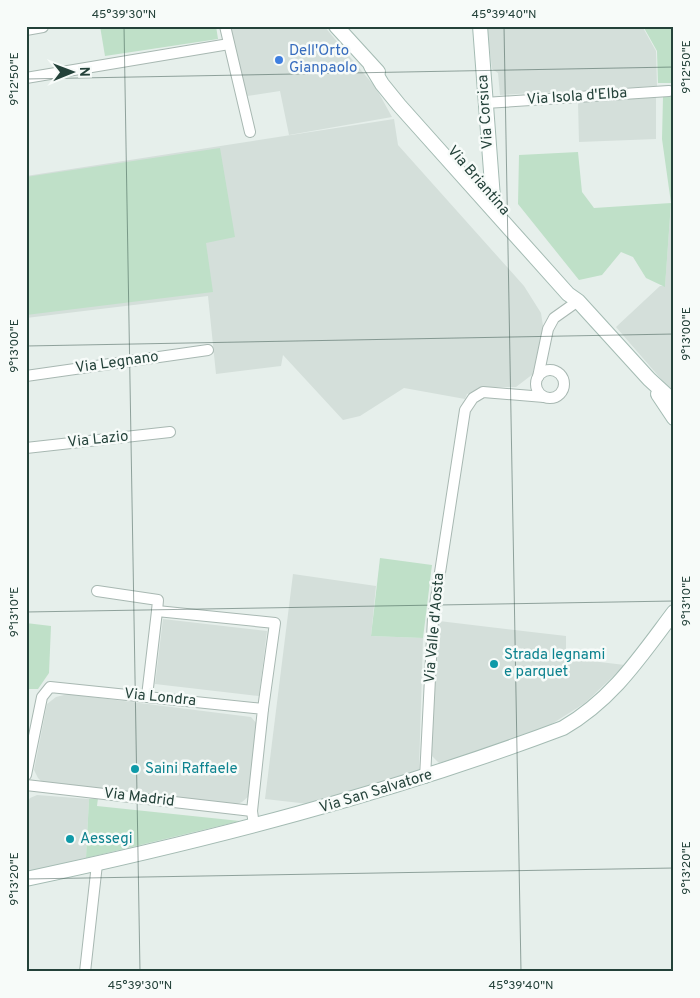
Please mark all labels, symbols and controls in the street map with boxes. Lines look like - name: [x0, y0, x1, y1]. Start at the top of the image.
- text: 45°39'30"N: [92, 7, 156, 23]
- text: 45°39'40"N: [471, 7, 537, 23]
- text: 9°12'50"E: [679, 40, 695, 94]
- place label: Dell'Orto Gianpaolo: [289, 42, 357, 78]
- north arrow: [48, 48, 98, 98]
- text: 9°12'50"E: [7, 52, 23, 106]
- marker: Dell'Orto Gianpaolo: [273, 54, 285, 66]
- text: N: [75, 67, 92, 77]
- street label: Via Corsica: [474, 74, 498, 150]
- street label: Via Isola d'Elba: [526, 84, 628, 110]
- street label: Via Briantina: [443, 142, 513, 220]
- text: 9°13'00"E: [679, 307, 695, 361]
- text: 9°13'00"E: [7, 319, 23, 373]
- street label: Via Legnano: [74, 348, 160, 378]
- street label: Via Lazio: [67, 427, 129, 453]
- street label: Via Valle d'Aosta: [421, 572, 449, 684]
- text: 9°13'10"E: [679, 576, 695, 626]
- text: 9°13'10"E: [7, 587, 23, 637]
- place label: Strada legnami e parquet: [504, 646, 605, 682]
- marker: Strada legnami e parquet: [488, 658, 500, 670]
- street label: Via Londra: [123, 685, 197, 711]
- place label: Saini Raffaele: [145, 760, 237, 779]
- marker: Saini Raffaele: [129, 763, 141, 775]
- street label: Via San Salvatore: [317, 766, 435, 818]
- street label: Via Madrid: [103, 784, 175, 812]
- place label: Aessegi: [80, 830, 132, 849]
- marker: Aessegi: [64, 833, 76, 845]
- text: 9°13'20"E: [679, 841, 695, 895]
- text: 9°13'20"E: [7, 852, 23, 906]
- text: 45°39'30"N: [108, 978, 172, 994]
- text: 45°39'40"N: [488, 978, 554, 994]

